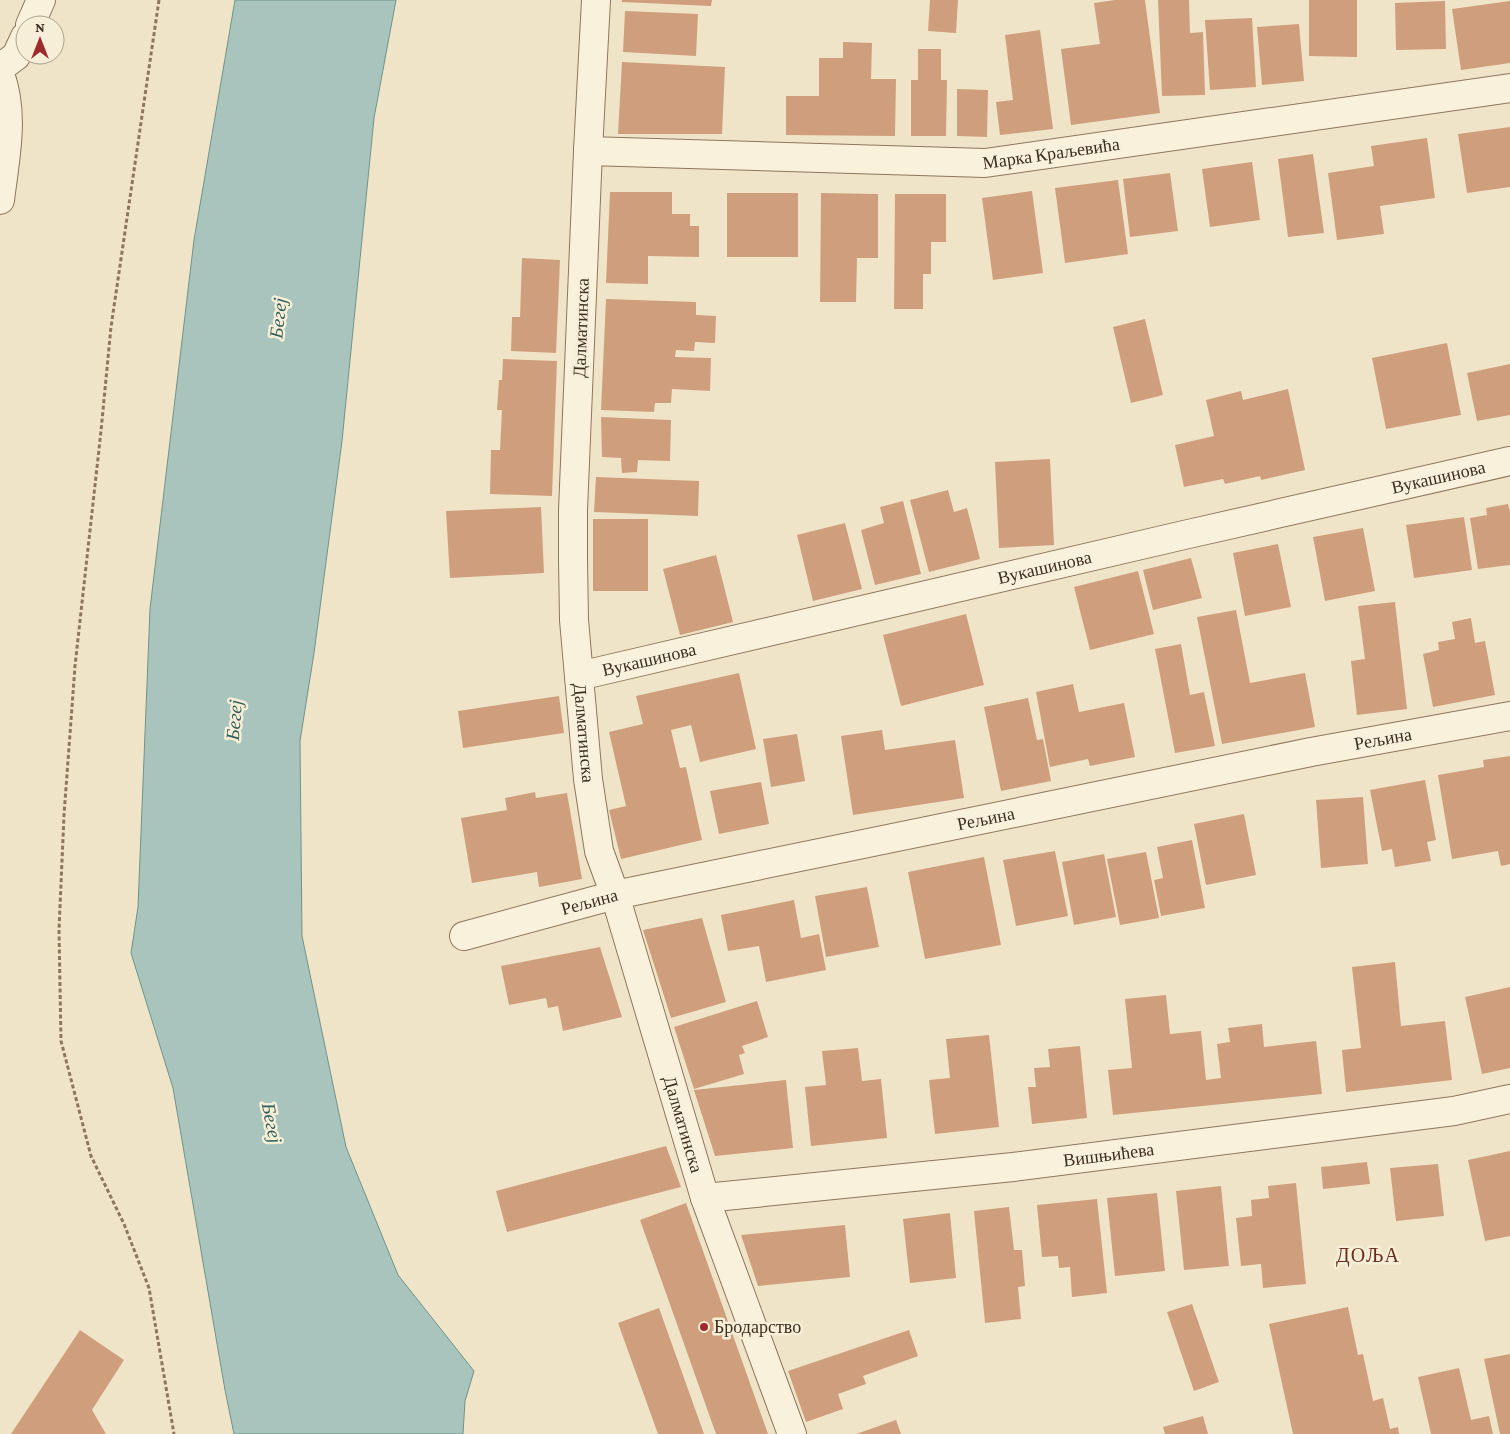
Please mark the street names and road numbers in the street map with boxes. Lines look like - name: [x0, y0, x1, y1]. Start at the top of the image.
- street label: Марка Краљевића: [981, 134, 1121, 173]
- street label: Далматинска: [569, 278, 593, 378]
- street label: Вукашинова: [1389, 457, 1487, 498]
- street label: Вукашинова: [996, 547, 1093, 588]
- street label: Вукашинова: [600, 639, 698, 680]
- street label: Далматинска: [570, 682, 598, 784]
- street label: Рељина: [1352, 724, 1413, 754]
- street label: Рељина: [955, 803, 1016, 834]
- street label: Рељина: [559, 885, 620, 919]
- street label: Далматинска: [659, 1074, 707, 1175]
- street label: Вишњићева: [1062, 1139, 1155, 1171]

